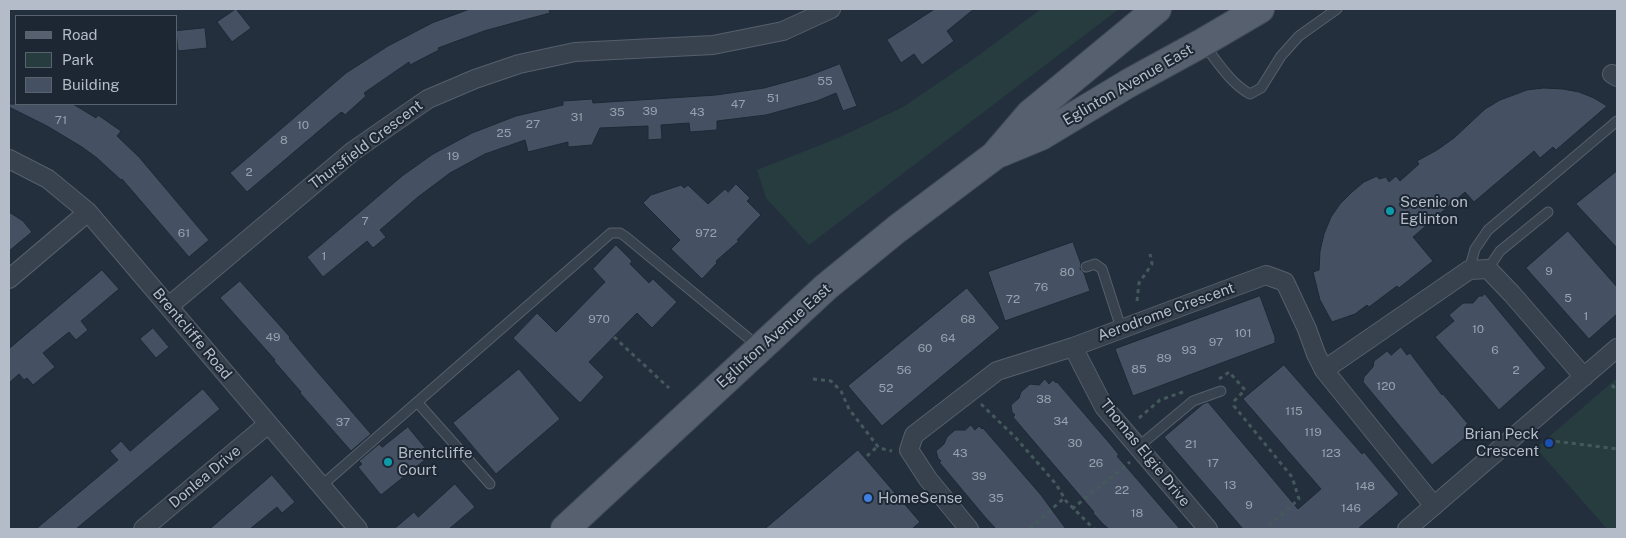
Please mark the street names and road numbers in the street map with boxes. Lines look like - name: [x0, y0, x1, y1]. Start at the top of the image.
- street label: Eglinton Avenue East: [1060, 40, 1196, 130]
- street label: Thursfield Crescent: [306, 96, 426, 194]
- street label: Aerodrome Crescent: [1095, 279, 1237, 345]
- street label: Eglinton Avenue East: [713, 280, 835, 392]
- street label: Brentcliffe Road: [149, 285, 235, 383]
- street label: Thomas Elgie Drive: [1096, 396, 1194, 510]
- street label: Donlea Drive: [166, 442, 244, 512]

